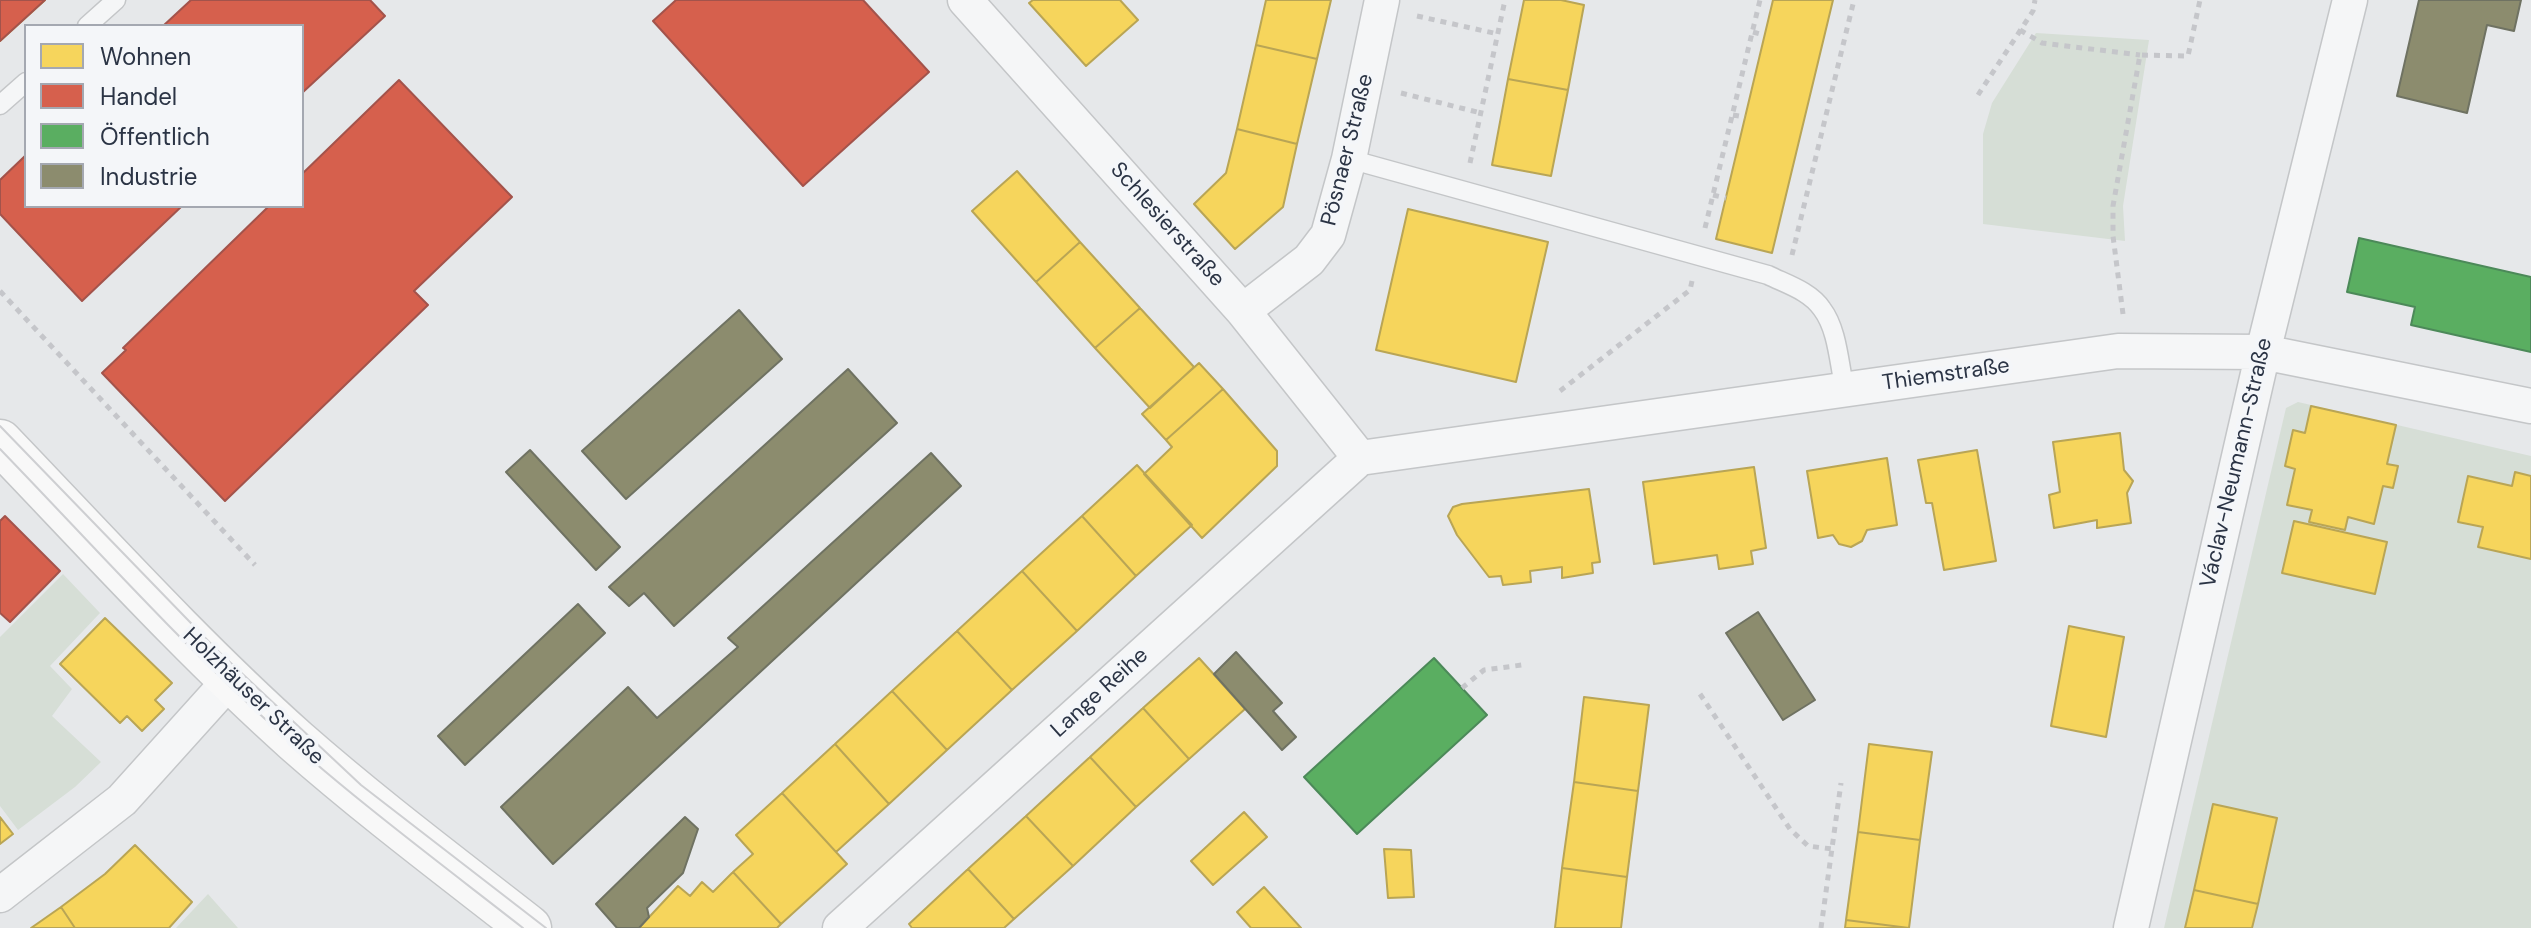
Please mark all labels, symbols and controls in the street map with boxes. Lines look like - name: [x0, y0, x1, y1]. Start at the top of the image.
- legend: [24, 24, 304, 208]
- text: Wohnen: [100, 41, 191, 72]
- street label: Pösnaer Straße: [1316, 71, 1380, 229]
- text: Handel: [100, 81, 177, 112]
- text: Öffentlich: [100, 121, 210, 152]
- street label: Schlesierstraße: [1104, 157, 1230, 293]
- text: Industrie: [100, 161, 197, 192]
- street label: Václav-Neumann-Straße: [2195, 336, 2279, 590]
- street label: Thiemstraße: [1881, 353, 2011, 397]
- street label: Holzhäuser Straße: [177, 623, 329, 771]
- street label: Lange Reihe: [1046, 642, 1154, 744]

